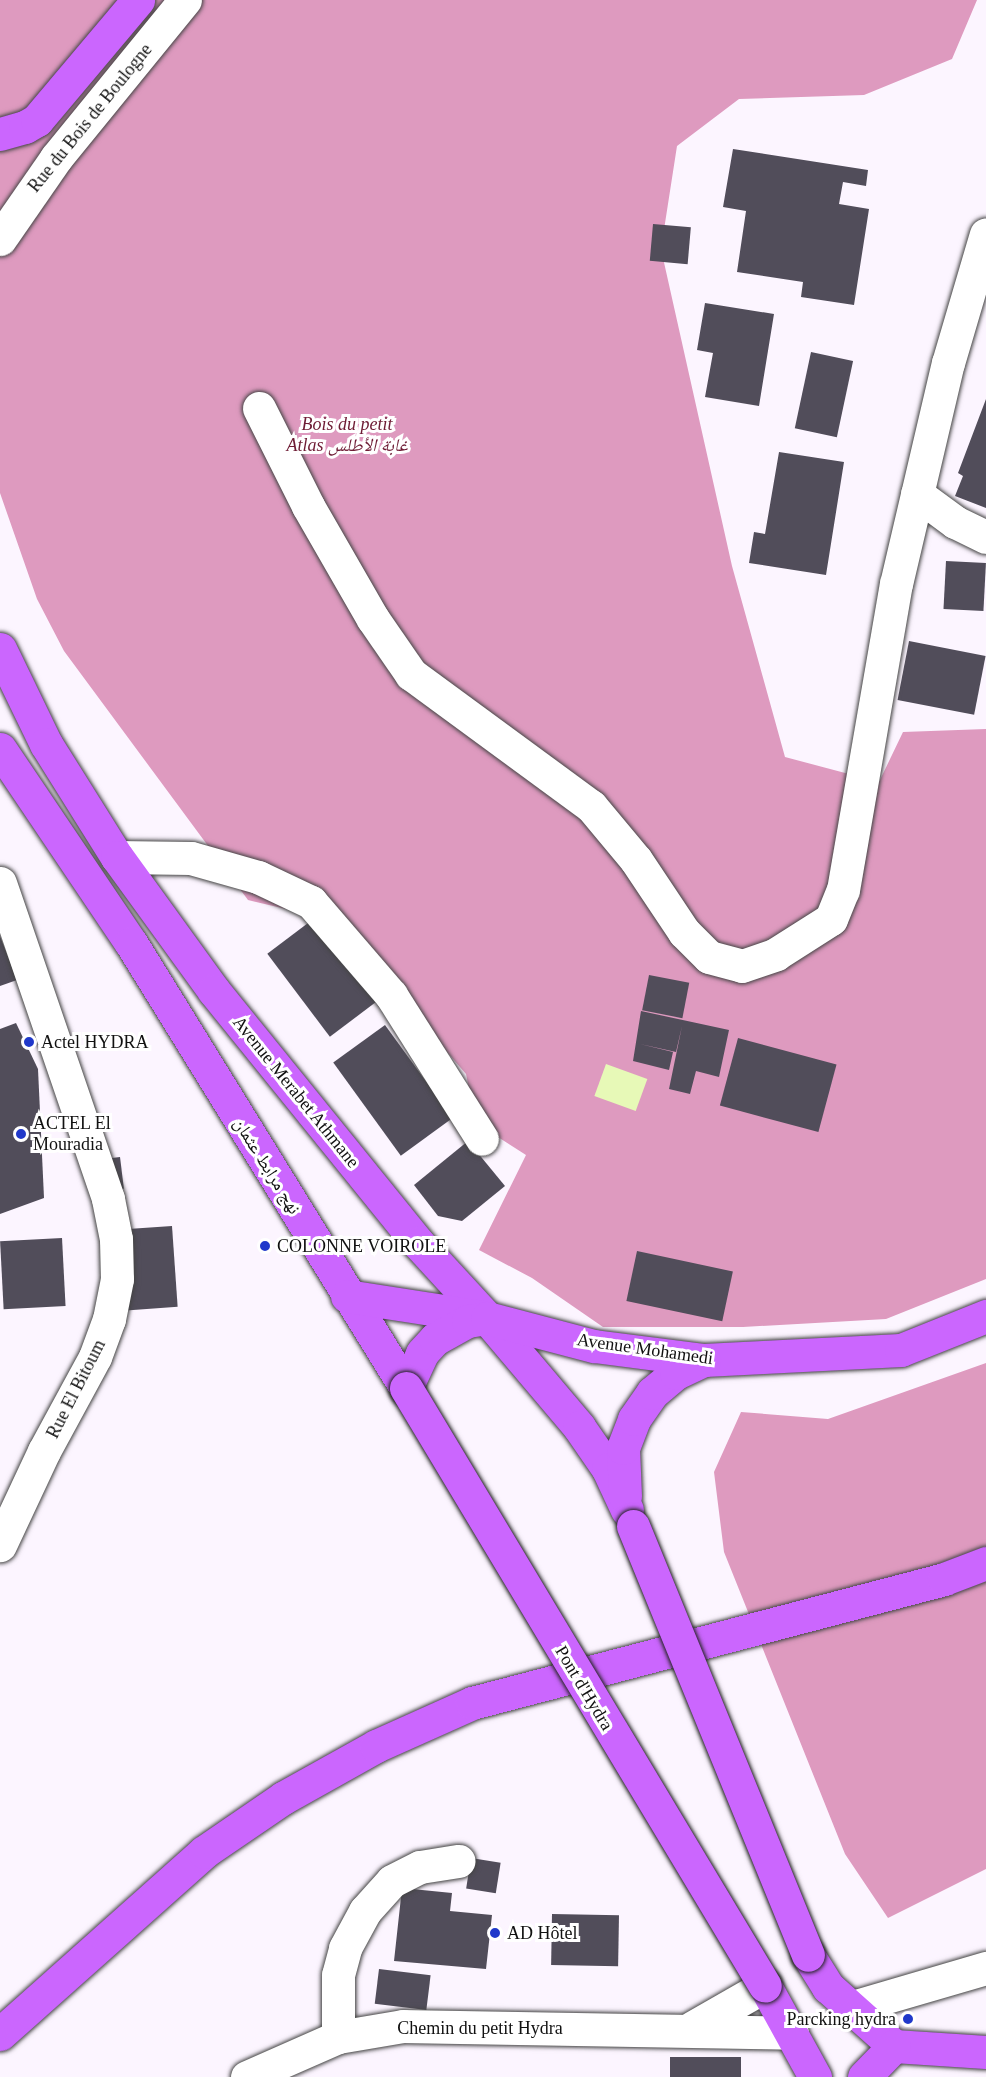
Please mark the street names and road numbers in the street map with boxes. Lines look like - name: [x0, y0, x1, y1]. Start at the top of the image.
- street label: Rue du Bois de Boulogne: [23, 39, 157, 197]
- street label: Avenue Merabet Athmane: [228, 1012, 364, 1172]
- street label: نهج مرابط عثمان: [229, 1114, 305, 1218]
- street label: Avenue Mohamedi: [576, 1329, 714, 1369]
- street label: Rue El Bitoum: [42, 1336, 110, 1442]
- street label: Pont d'Hydra: [550, 1642, 618, 1734]
- street label: Chemin du petit Hydra: [397, 2017, 563, 2039]

